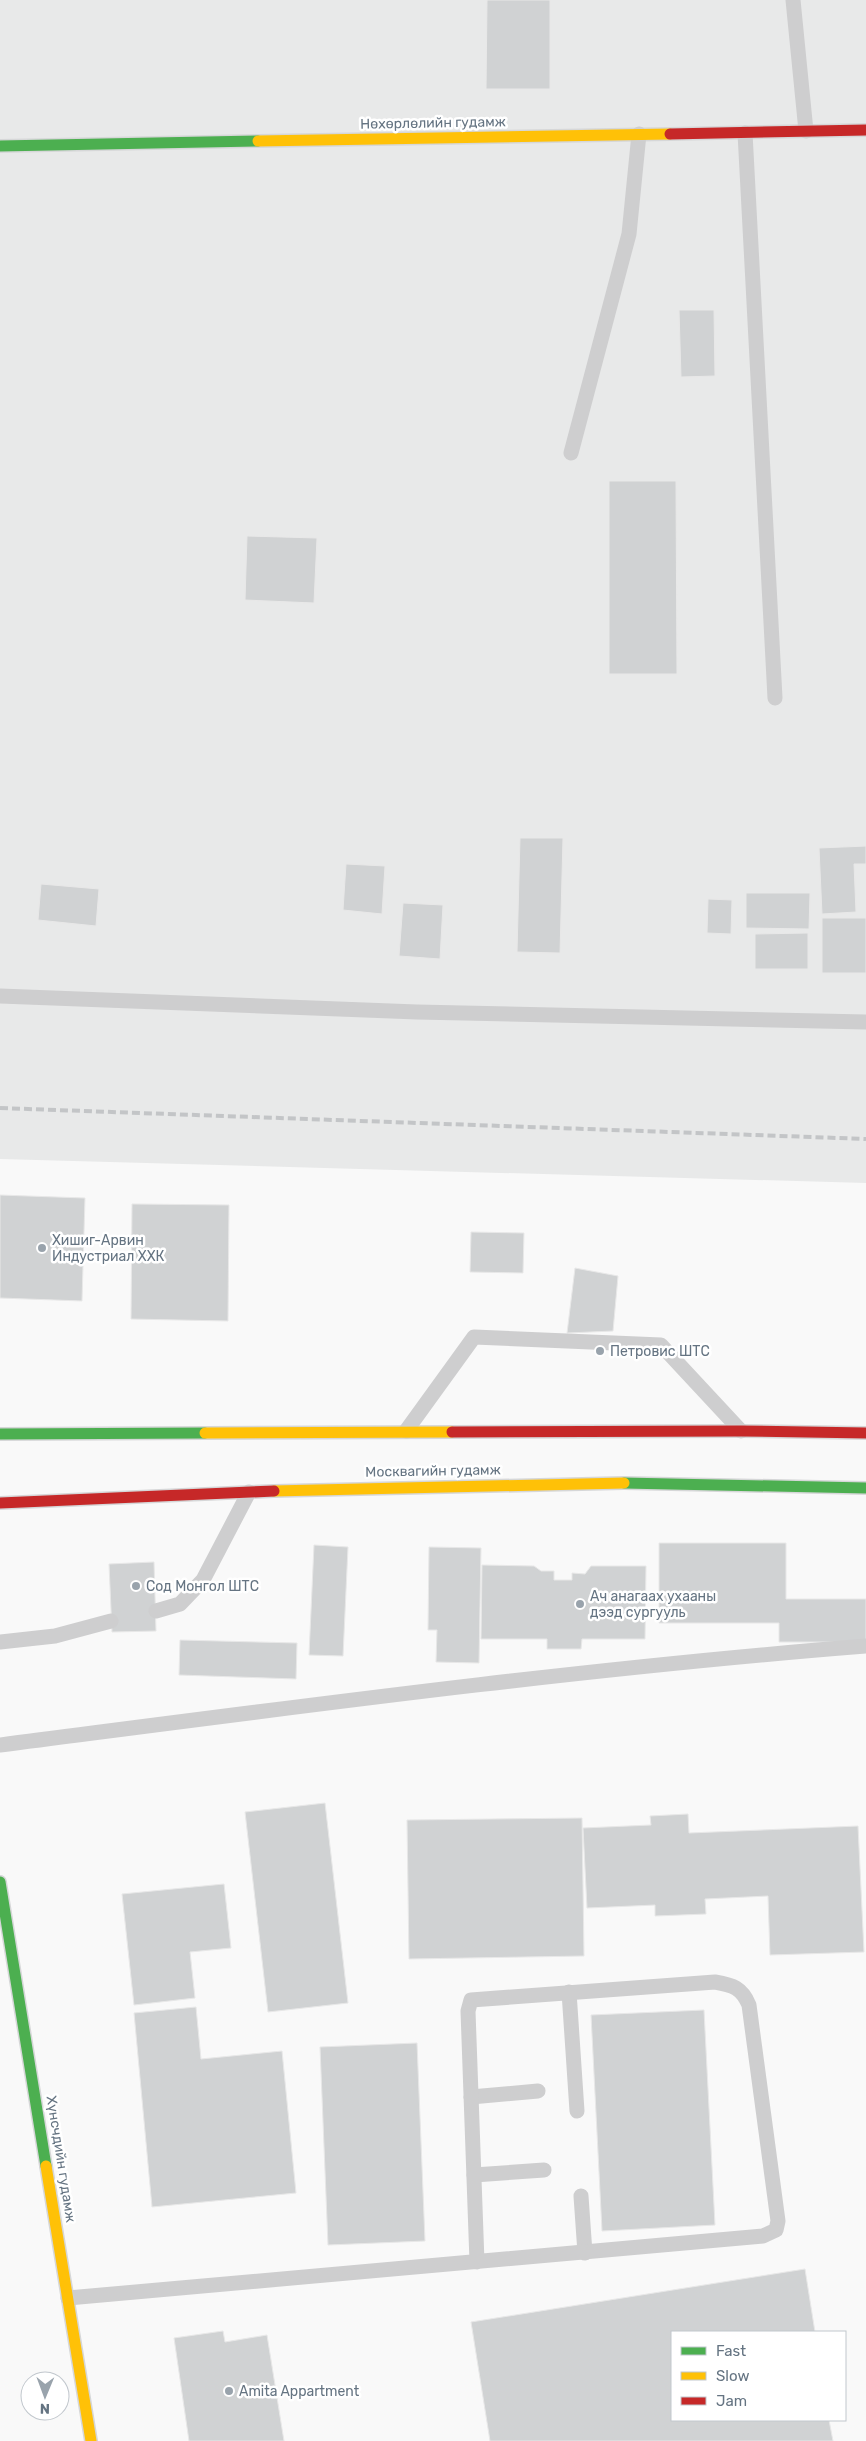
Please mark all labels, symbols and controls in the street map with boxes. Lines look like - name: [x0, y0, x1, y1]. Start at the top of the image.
- street label: Нөхөрлөлийн гудамж: [360, 113, 506, 133]
- place label: Хишиг-Арвин Индустриал ХХК: [52, 1232, 165, 1265]
- marker: Хишиг-Арвин Индустриал ХХК: [36, 1242, 48, 1254]
- place label: Петровис ШТС: [610, 1343, 710, 1360]
- marker: Петровис ШТС: [594, 1345, 606, 1357]
- street label: Москвагийн гудамж: [365, 1461, 501, 1481]
- place label: Сод Монгол ШТС: [146, 1578, 259, 1595]
- marker: Сод Монгол ШТС: [130, 1580, 142, 1592]
- place label: Ач анагаах ухааны дээд сургууль: [590, 1588, 716, 1621]
- marker: Ач анагаах ухааны дээд сургууль: [574, 1598, 586, 1610]
- street label: Хүнсчдийн гудамж: [43, 2094, 79, 2224]
- legend: [671, 2331, 846, 2421]
- text: Fast: [716, 2342, 746, 2360]
- text: Slow: [716, 2367, 749, 2385]
- north arrow: [20, 2371, 70, 2421]
- place label: Amita Appartment: [239, 2383, 360, 2400]
- marker: Amita Appartment: [223, 2385, 235, 2397]
- text: Jam: [716, 2392, 747, 2410]
- text: N: [40, 2400, 50, 2417]

